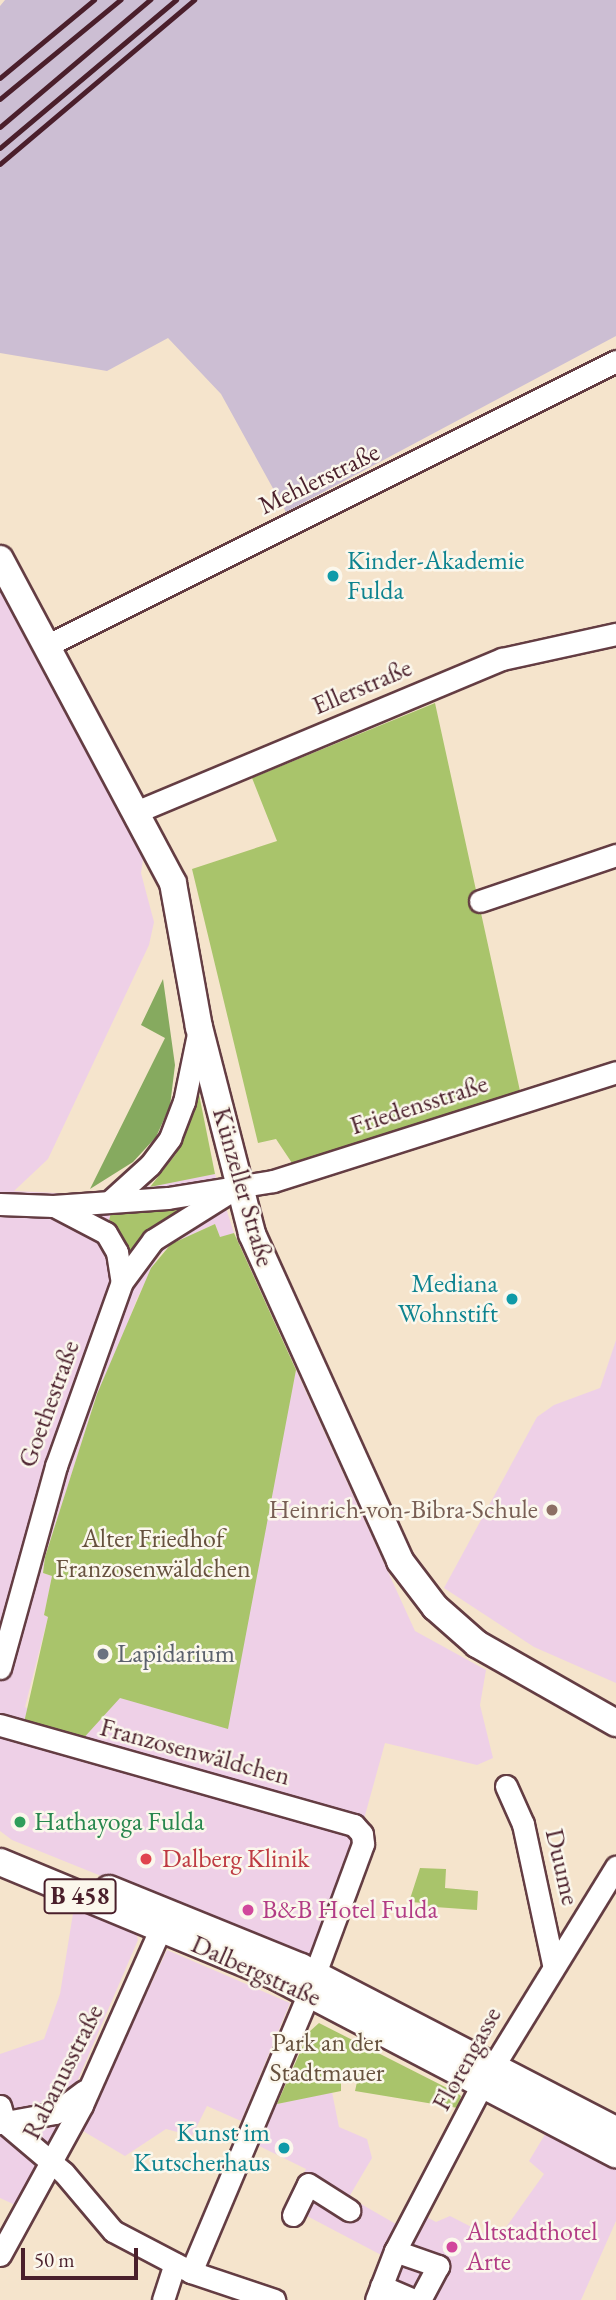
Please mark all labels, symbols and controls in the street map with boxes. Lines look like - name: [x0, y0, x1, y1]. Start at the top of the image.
- street label: Mehlerstraße: [254, 436, 384, 522]
- place label: Kinder-Akademie Fulda: [347, 545, 525, 606]
- marker: Kinder-Akademie Fulda: [325, 568, 341, 584]
- street label: Ellerstraße: [308, 652, 416, 722]
- street label: Friedensstraße: [346, 1068, 492, 1142]
- street label: Künzeller Straße: [205, 1104, 281, 1270]
- place label: Mediana Wohnstift: [398, 1268, 498, 1330]
- marker: Mediana Wohnstift: [504, 1291, 520, 1307]
- street label: Goethestraße: [12, 1336, 86, 1472]
- place label: Heinrich-von-Bibra-Schule: [269, 1494, 538, 1526]
- marker: Heinrich-von-Bibra-Schule: [544, 1502, 560, 1518]
- park label: Alter Friedhof Franzosenwäldchen: [55, 1523, 251, 1584]
- place label: Lapidarium: [117, 1638, 235, 1670]
- marker: Lapidarium: [95, 1646, 111, 1662]
- street label: Franzosenwäldchen: [97, 1712, 293, 1792]
- place label: Hathayoga Fulda: [34, 1806, 204, 1838]
- marker: Hathayoga Fulda: [12, 1814, 28, 1830]
- street label: Duume: [538, 1826, 586, 1908]
- place label: Dalberg Klinik: [162, 1843, 310, 1875]
- marker: Dalberg Klinik: [136, 1849, 156, 1869]
- road number: B 458: [43, 1875, 117, 1916]
- place label: B&B Hotel Fulda: [262, 1894, 438, 1926]
- marker: B&B Hotel Fulda: [240, 1902, 256, 1918]
- street label: Dalbergstraße: [186, 1929, 326, 2013]
- street label: Rabanusstraße: [16, 1999, 110, 2145]
- street label: Florengasse: [426, 2002, 508, 2116]
- park label: Park an der Stadtmauer: [269, 2027, 385, 2088]
- place label: Kunst im Kutscherhaus: [133, 2117, 270, 2178]
- marker: Kunst im Kutscherhaus: [276, 2140, 292, 2156]
- place label: Altstadthotel Arte: [466, 2216, 597, 2278]
- scale bar: [24, 2234, 142, 2278]
- marker: Altstadthotel Arte: [444, 2239, 460, 2255]
- text: 50 m: [34, 2246, 75, 2273]

